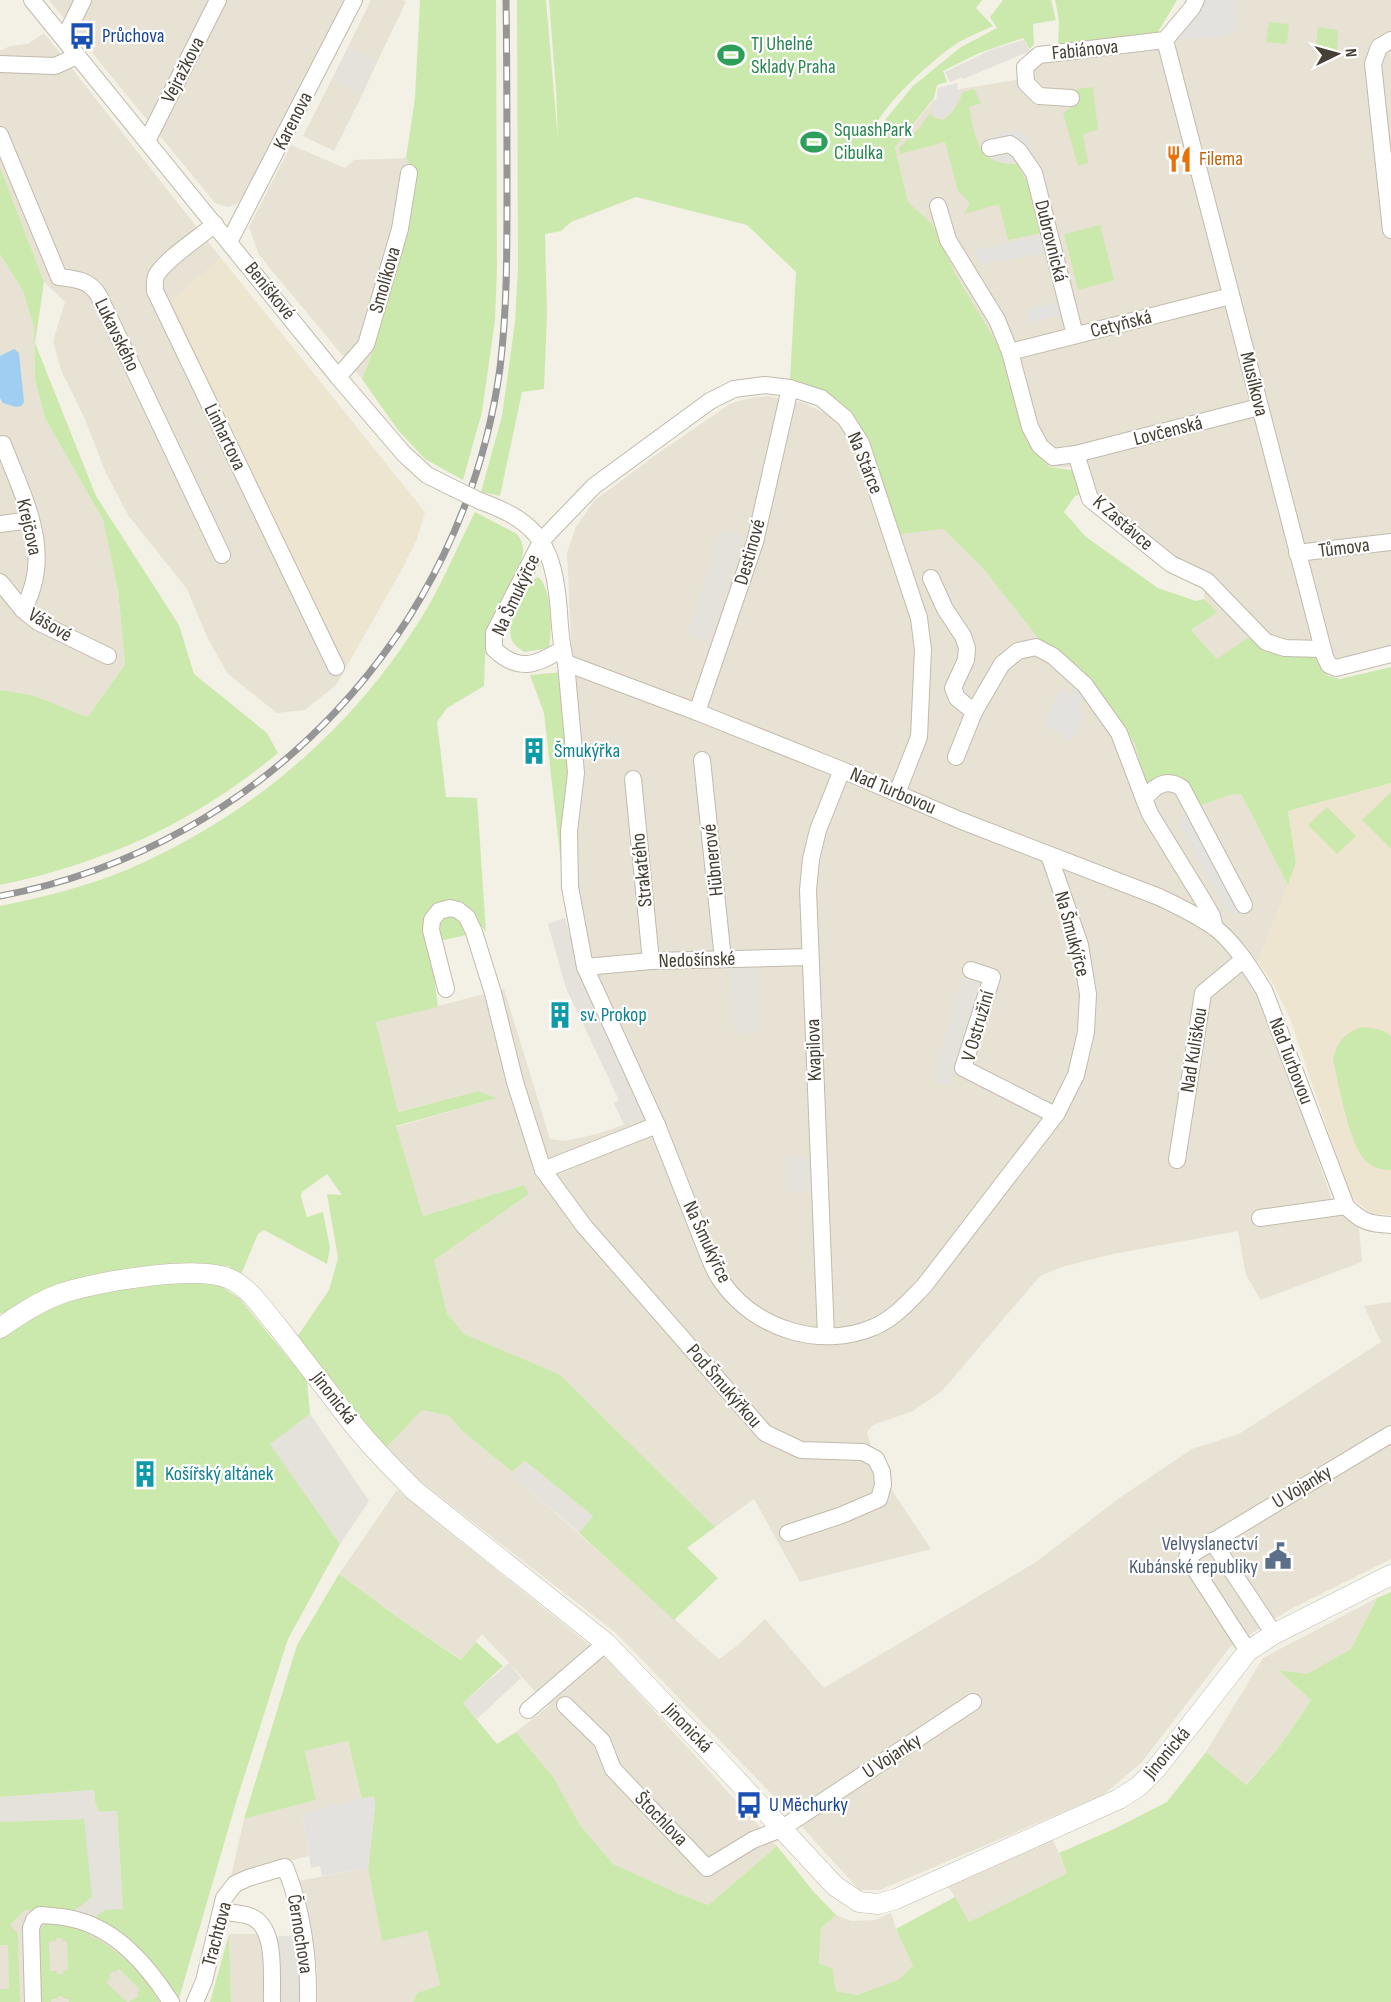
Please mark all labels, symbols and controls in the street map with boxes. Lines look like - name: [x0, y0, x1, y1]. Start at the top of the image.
- bus stop icon: Průchova: [67, 21, 97, 51]
- place label: Průchova: [102, 24, 164, 48]
- north arrow: [1307, 24, 1367, 84]
- place label: TJ Uhelné Sklady Praha: [751, 32, 836, 79]
- street label: Vejražkova: [156, 33, 210, 107]
- street label: Fabiánova: [1051, 35, 1119, 65]
- sports icon: TJ Uhelné Sklady Praha: [716, 40, 746, 70]
- text: N: [1341, 48, 1360, 58]
- street label: Karenova: [268, 88, 318, 154]
- place label: SquashPark Cibulka: [834, 118, 912, 165]
- sports icon: SquashPark Cibulka: [799, 127, 829, 157]
- restaurant icon: Filema: [1164, 144, 1194, 174]
- place label: Filema: [1199, 147, 1243, 171]
- street label: Dubrovnická: [1029, 198, 1073, 284]
- street label: Smolíkova: [364, 244, 406, 316]
- street label: Beníškové: [239, 257, 301, 325]
- street label: Lukavského: [89, 295, 145, 375]
- street label: Cetyňská: [1088, 305, 1154, 343]
- street label: Musílkova: [1234, 349, 1274, 419]
- street label: Linhartova: [199, 400, 251, 474]
- street label: Lovčenská: [1131, 411, 1205, 451]
- street label: Na Stárce: [842, 428, 888, 498]
- street label: K Zastávce: [1088, 490, 1158, 556]
- street label: Krejčova: [11, 496, 47, 558]
- street label: Destinové: [729, 516, 771, 588]
- street label: Tůmova: [1317, 533, 1371, 563]
- street label: Na Šmukýřce: [487, 550, 545, 640]
- street label: Vášové: [24, 603, 76, 647]
- building icon: Šmukýřka: [519, 736, 549, 766]
- place label: Šmukýřka: [554, 739, 620, 763]
- street label: Nad Turbovou: [846, 762, 940, 820]
- street label: Hübnerové: [697, 823, 729, 897]
- street label: Strakatého: [626, 832, 658, 908]
- street label: Na Šmukýřce: [1049, 889, 1095, 979]
- street label: Nedošínské: [658, 947, 736, 973]
- street label: V Ostružiní: [956, 988, 1000, 1064]
- building icon: sv. Prokop: [545, 1000, 575, 1030]
- place label: sv. Prokop: [580, 1003, 647, 1027]
- street label: Nad Kuliškou: [1175, 1006, 1213, 1094]
- street label: Nad Turbovou: [1264, 1014, 1318, 1108]
- street label: Kvapilova: [801, 1018, 827, 1082]
- street label: Na Šmukýřce: [678, 1197, 736, 1287]
- street label: Pod Šmukýřkou: [681, 1339, 767, 1433]
- street label: Jinonická: [305, 1366, 362, 1429]
- building icon: Košířský altánek: [130, 1459, 160, 1489]
- street label: U Vojanky: [1268, 1460, 1336, 1514]
- place label: Košířský altánek: [165, 1462, 274, 1486]
- place label: Velvyslanectví Kubánské republiky: [1129, 1532, 1258, 1579]
- public building icon: Velvyslanectví Kubánské republiky: [1263, 1541, 1293, 1571]
- street label: Jinonická: [658, 1697, 718, 1758]
- street label: Jinonická: [1138, 1722, 1196, 1785]
- street label: U Vojanky: [858, 1728, 926, 1784]
- street label: Štochlova: [629, 1787, 693, 1851]
- bus stop icon: U Měchurky: [734, 1790, 764, 1820]
- place label: U Měchurky: [769, 1793, 848, 1817]
- street label: Černochova: [282, 1893, 318, 1975]
- street label: Trachtova: [197, 1899, 237, 1969]

